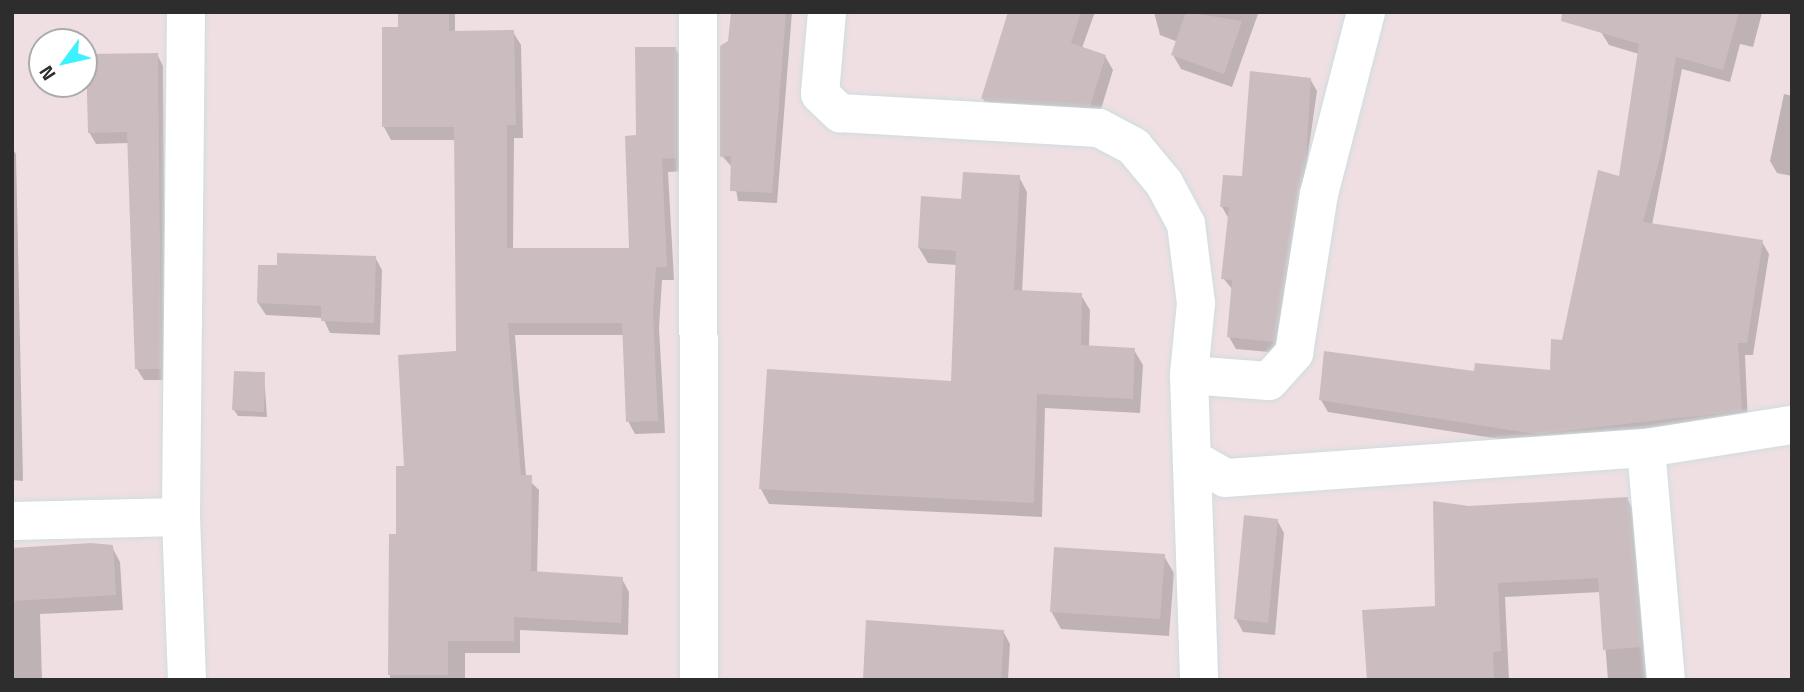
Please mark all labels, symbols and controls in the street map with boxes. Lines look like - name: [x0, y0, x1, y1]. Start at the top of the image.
- north arrow: [28, 28, 98, 98]
- text: N: [31, 60, 62, 87]

